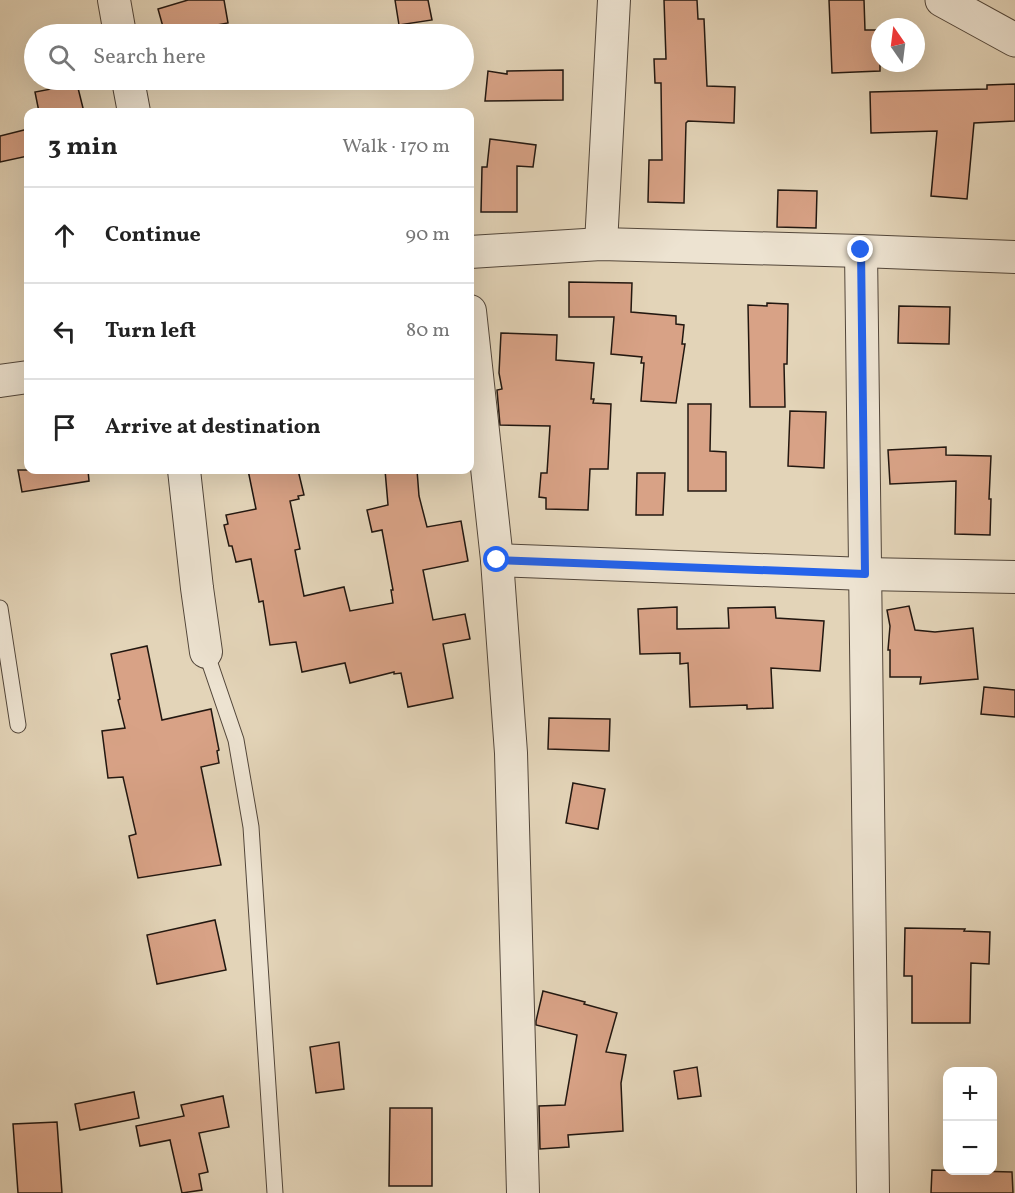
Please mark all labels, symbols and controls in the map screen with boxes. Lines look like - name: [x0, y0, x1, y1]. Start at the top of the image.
- north arrow: [871, 18, 925, 72]
- search box: [24, 24, 474, 90]
- icon: search: [45, 41, 78, 74]
- text: Search here: [93, 42, 206, 73]
- text: 3 min: [48, 129, 118, 165]
- text: Walk · 170 m: [342, 133, 450, 161]
- icon: ahead: [48, 219, 81, 252]
- text: Continue: [105, 220, 201, 251]
- text: 90 m: [406, 221, 450, 249]
- route end: [847, 236, 873, 262]
- icon: left: [48, 315, 81, 348]
- text: Turn left: [105, 316, 196, 347]
- text: 80 m: [406, 317, 450, 345]
- icon: arrive: [48, 411, 81, 444]
- text: Arrive at destination: [105, 412, 321, 443]
- route start: [483, 546, 509, 572]
- map controls: [943, 1067, 997, 1175]
- button: +: [943, 1067, 997, 1121]
- button: −: [943, 1121, 997, 1175]

